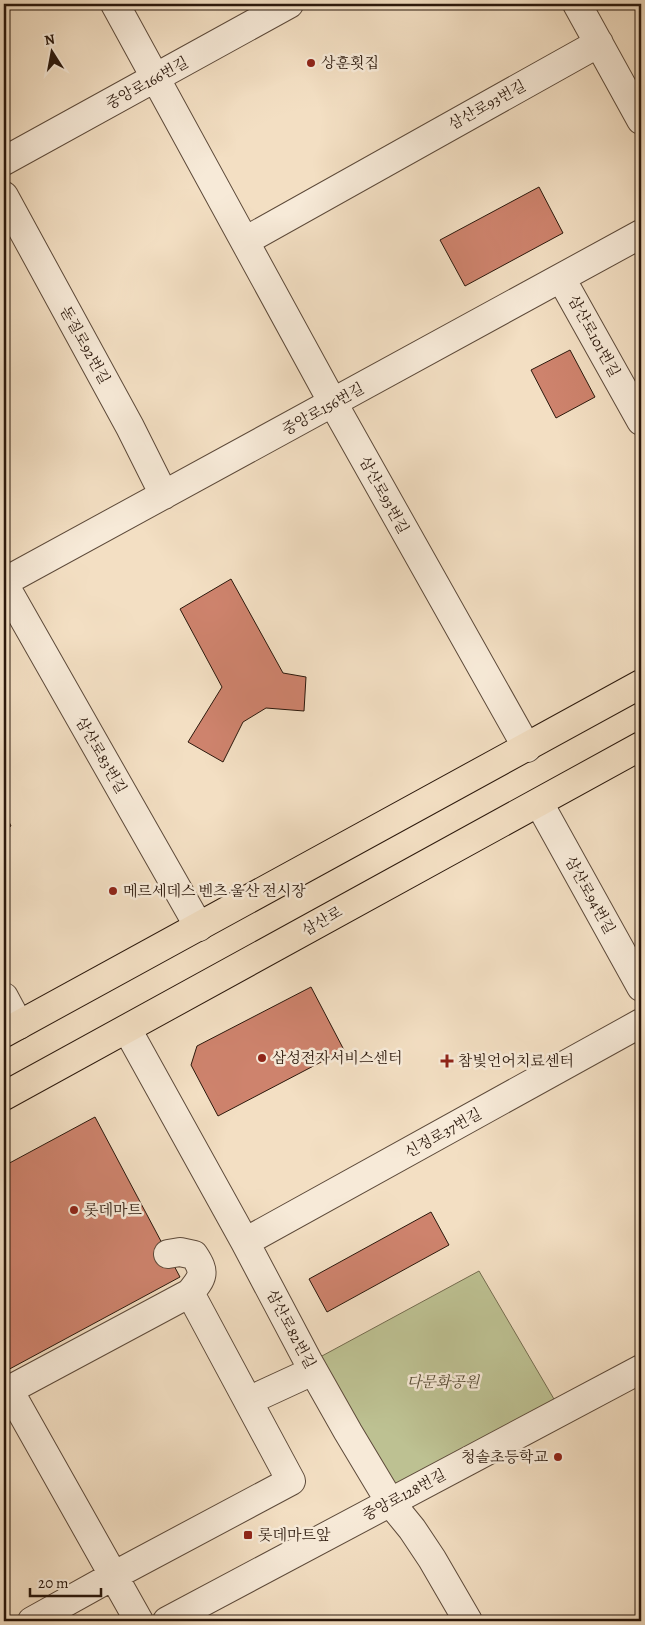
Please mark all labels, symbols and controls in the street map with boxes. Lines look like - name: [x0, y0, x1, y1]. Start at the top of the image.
- north arrow: [28, 28, 78, 78]
- text: N: [43, 29, 56, 50]
- street label: 중앙로166번길: [102, 52, 192, 114]
- place label: 상훈횟집: [321, 53, 379, 73]
- marker: 상훈횟집: [305, 57, 317, 69]
- street label: 삼산로93번길: [445, 76, 529, 134]
- street label: 삼산로101번길: [563, 291, 625, 381]
- street label: 돋질로92번길: [55, 302, 115, 388]
- street label: 중앙로156번길: [278, 378, 368, 440]
- street label: 삼산로93번길: [355, 453, 413, 537]
- street label: 삼산로83번길: [71, 713, 131, 797]
- street label: 삼산로94번길: [560, 853, 620, 937]
- place label: 메르세데스 벤츠 울산 전시장: [123, 881, 306, 901]
- marker: 메르세데스 벤츠 울산 전시장: [107, 885, 119, 897]
- street label: 삼산로: [298, 901, 346, 940]
- place label: 삼성전자서비스센터: [272, 1048, 402, 1068]
- place label: 참빛언어치료센터: [458, 1051, 574, 1071]
- marker: 삼성전자서비스센터: [256, 1052, 268, 1064]
- marker: 참빛언어치료센터: [440, 1054, 454, 1068]
- street label: 신정로37번길: [401, 1104, 485, 1162]
- place label: 롯데마트: [84, 1200, 142, 1220]
- marker: 롯데마트: [68, 1204, 80, 1216]
- street label: 삼산로82번길: [262, 1286, 320, 1372]
- park label: 다문화공원: [407, 1372, 481, 1392]
- place label: 청솔초등학교: [461, 1447, 548, 1467]
- marker: 청솔초등학교: [552, 1451, 564, 1463]
- street label: 중앙로128번길: [359, 1465, 449, 1525]
- place label: 롯데마트앞: [258, 1525, 331, 1545]
- marker: 롯데마트앞: [242, 1529, 254, 1541]
- scale bar: [30, 1565, 101, 1597]
- text: 20 m: [38, 1573, 69, 1593]

